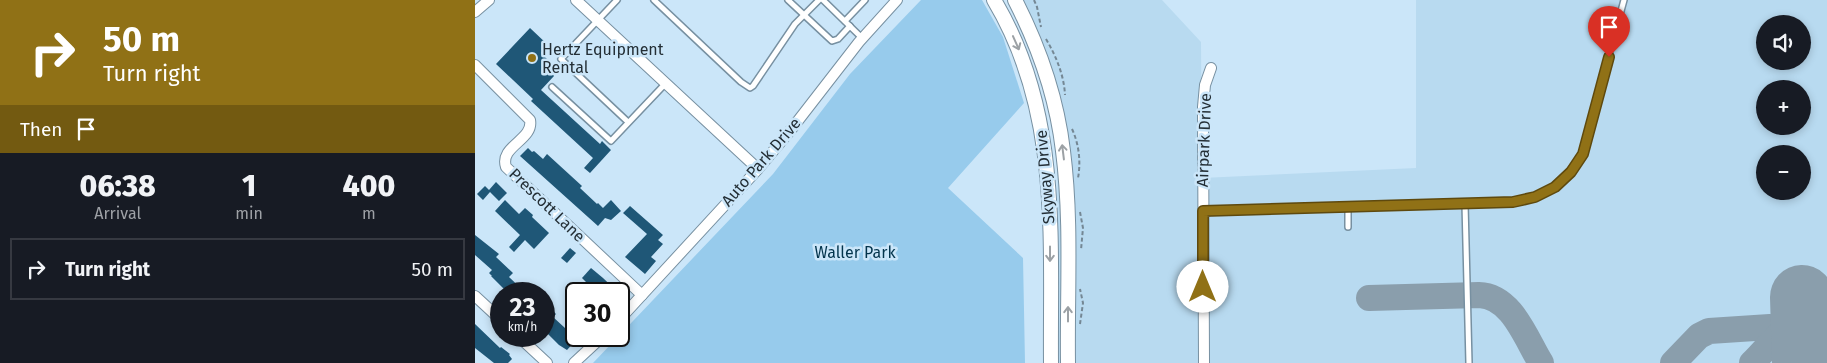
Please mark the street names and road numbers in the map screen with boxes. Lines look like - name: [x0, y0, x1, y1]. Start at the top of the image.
- street label: Airpark Drive: [1193, 93, 1215, 187]
- street label: Auto Park Drive: [717, 114, 805, 210]
- street label: Skyway Drive: [1031, 129, 1059, 225]
- street label: Prescott Lane: [505, 164, 589, 246]

